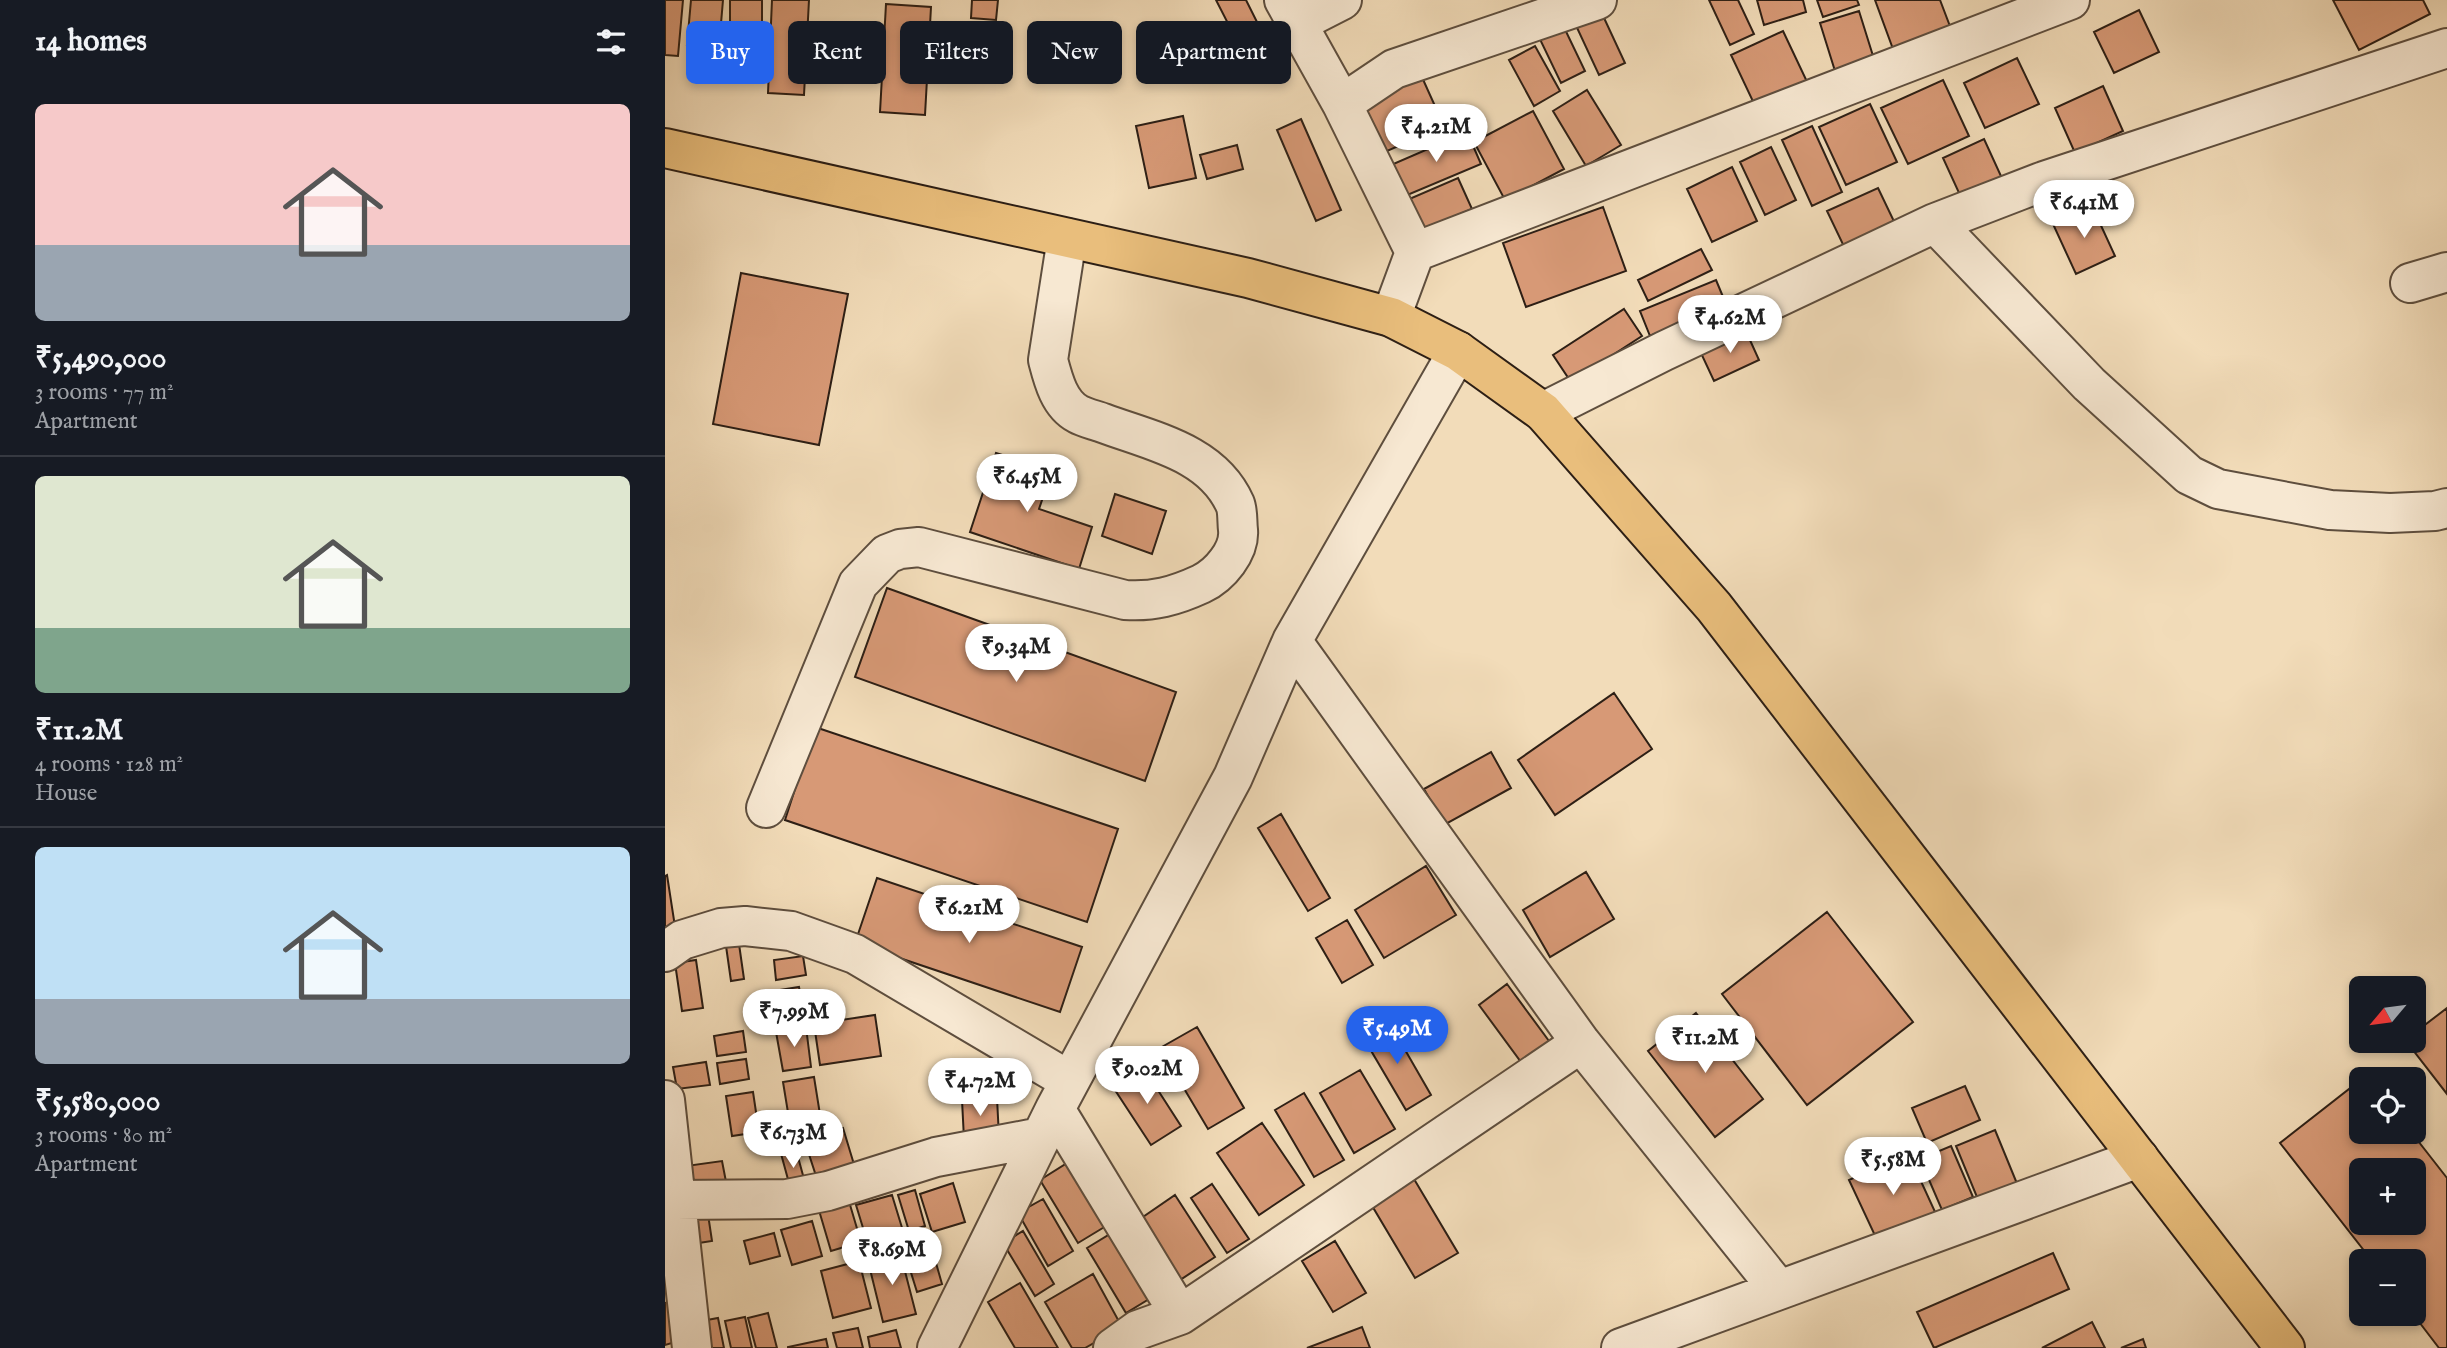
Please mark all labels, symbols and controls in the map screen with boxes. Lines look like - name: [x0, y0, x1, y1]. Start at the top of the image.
- chip: Buy: [686, 21, 774, 84]
- chip: Rent: [788, 21, 886, 84]
- chip: Filters: [900, 21, 1013, 84]
- chip: New: [1027, 21, 1122, 84]
- chip: Apartment: [1136, 21, 1291, 84]
- text: 14 homes: [35, 23, 147, 61]
- icon: filters: [592, 23, 630, 61]
- pin: ₹4.21M: [1379, 104, 1493, 164]
- text: ₹4.21M: [1401, 112, 1471, 141]
- icon: home: [270, 149, 396, 275]
- pin: ₹6.41M: [2027, 180, 2141, 240]
- text: ₹6.41M: [2049, 188, 2119, 217]
- pin: ₹4.62M: [1673, 296, 1787, 355]
- text: ₹4.62M: [1694, 303, 1766, 332]
- text: ₹5,490,000: [35, 340, 166, 378]
- text: 3 rooms · 77 m²: [35, 378, 174, 407]
- text: Apartment: [35, 407, 138, 436]
- pin: ₹6.45M: [970, 454, 1084, 514]
- text: ₹6.45M: [992, 462, 1062, 491]
- icon: home: [270, 521, 396, 647]
- pin: ₹9.34M: [959, 624, 1073, 684]
- text: ₹9.34M: [981, 632, 1051, 661]
- text: ₹11.2M: [35, 712, 123, 750]
- text: 4 rooms · 128 m²: [35, 750, 183, 779]
- text: House: [35, 779, 97, 808]
- pin: ₹6.21M: [912, 886, 1026, 945]
- icon: home: [270, 892, 396, 1018]
- text: ₹6.21M: [935, 893, 1003, 922]
- north arrow: [2349, 976, 2425, 1054]
- map controls: [2349, 976, 2426, 1326]
- pin: ₹7.99M: [737, 990, 851, 1049]
- text: ₹7.99M: [759, 997, 829, 1026]
- pin: ₹5.49M: [1340, 1006, 1454, 1066]
- text: ₹5.49M: [1362, 1014, 1432, 1043]
- pin: ₹11.2M: [1648, 1016, 1762, 1075]
- text: ₹11.2M: [1671, 1023, 1739, 1052]
- pin: ₹9.02M: [1090, 1046, 1204, 1106]
- text: ₹9.02M: [1111, 1054, 1183, 1083]
- pin: ₹4.72M: [923, 1058, 1037, 1118]
- text: ₹4.72M: [944, 1066, 1016, 1095]
- button: locate: [2349, 1067, 2426, 1144]
- text: ₹5,580,000: [35, 1083, 161, 1121]
- pin: ₹6.73M: [736, 1110, 850, 1170]
- text: ₹6.73M: [759, 1118, 827, 1147]
- text: 3 rooms · 80 m²: [35, 1121, 172, 1150]
- pin: ₹5.58M: [1836, 1138, 1950, 1197]
- text: ₹5.58M: [1860, 1145, 1926, 1174]
- text: Apartment: [35, 1150, 138, 1179]
- button: +: [2349, 1158, 2426, 1235]
- pin: ₹8.69M: [835, 1228, 949, 1287]
- text: ₹8.69M: [858, 1235, 926, 1264]
- button: −: [2349, 1249, 2426, 1326]

